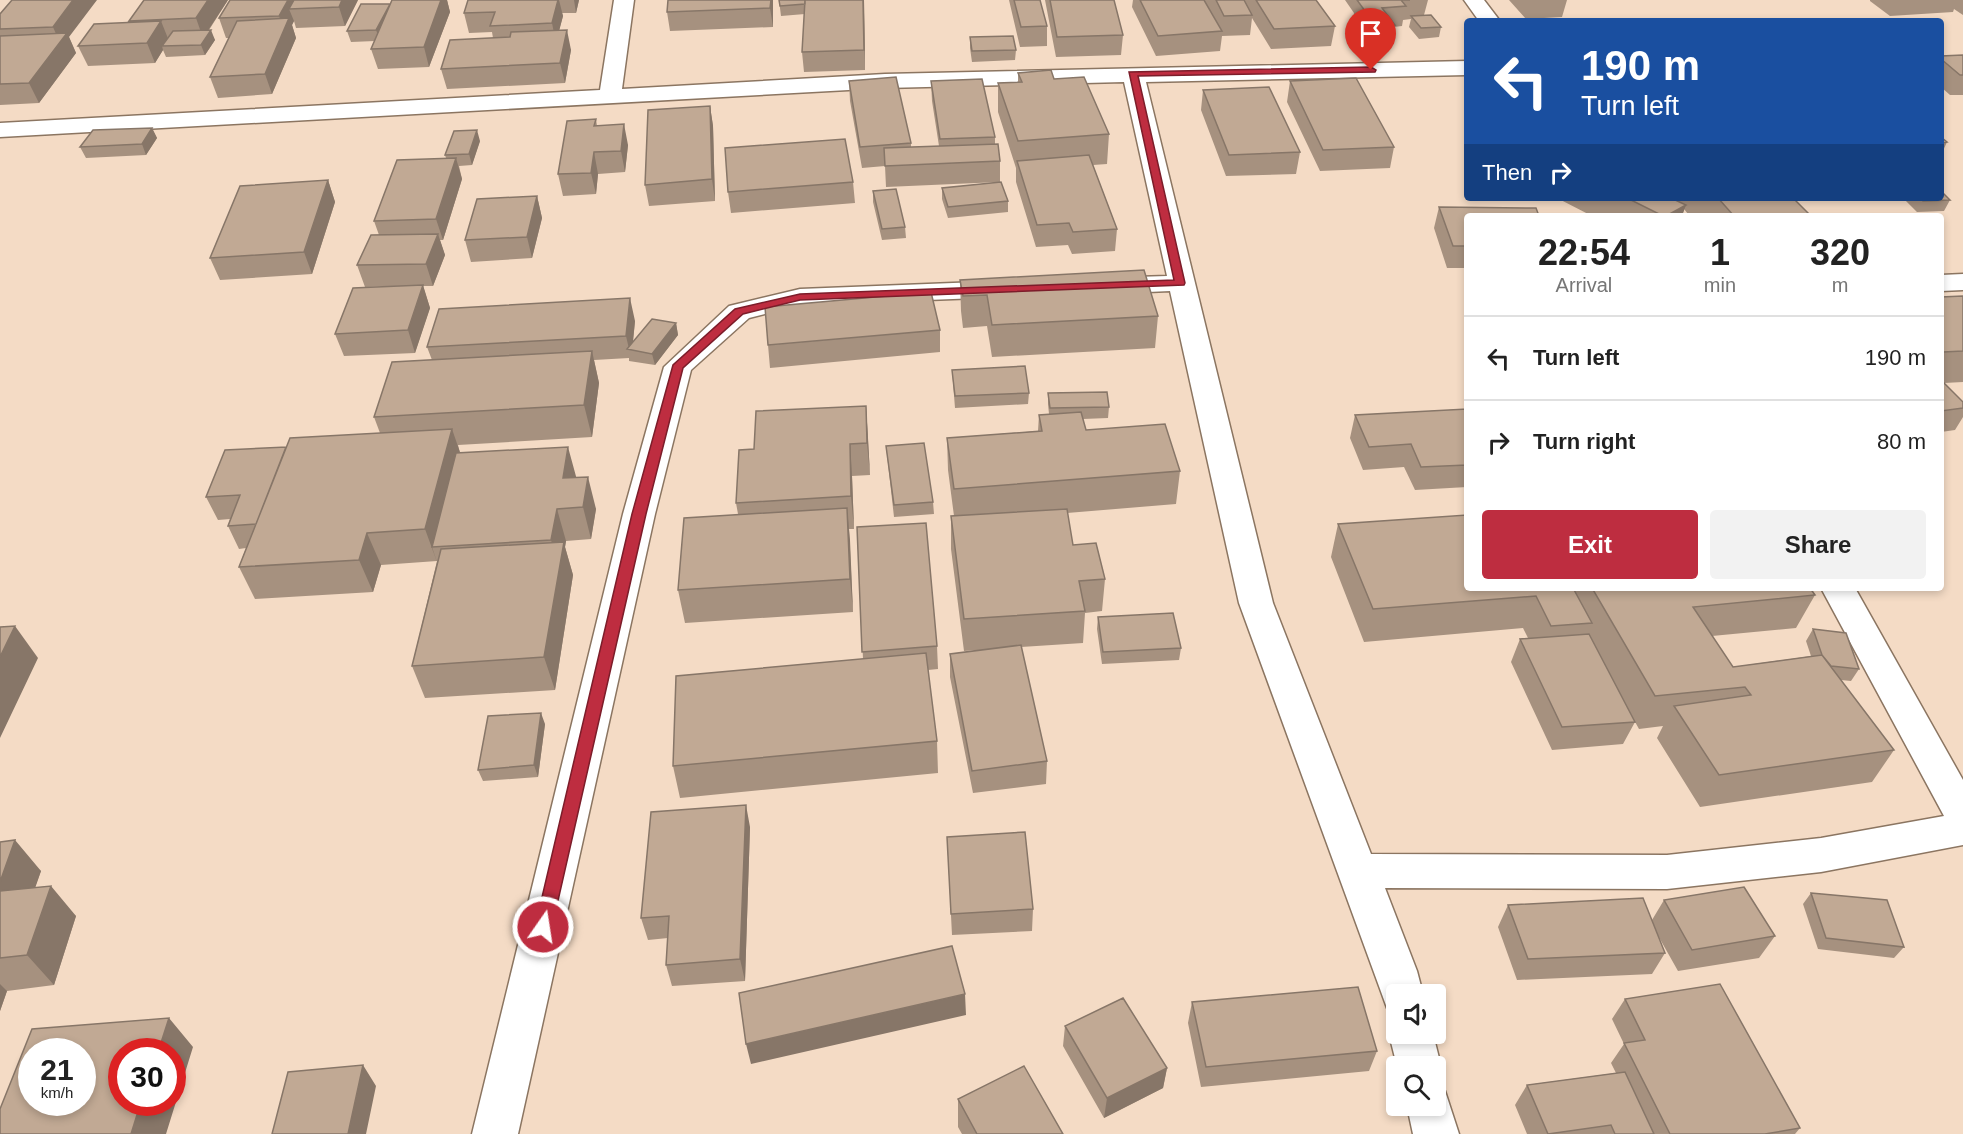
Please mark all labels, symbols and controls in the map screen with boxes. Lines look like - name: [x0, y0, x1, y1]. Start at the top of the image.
- pin: [1345, 8, 1396, 70]
- icon: arrive: [1354, 17, 1387, 50]
- icon: left: [1482, 42, 1560, 120]
- text: 190 m: [1581, 42, 1700, 89]
- text: Turn left: [1581, 91, 1679, 121]
- icon: right: [1544, 156, 1577, 189]
- text: Then: [1482, 160, 1532, 185]
- text: 22:54: [1538, 232, 1630, 273]
- text: 1: [1710, 232, 1730, 273]
- text: 320: [1810, 232, 1870, 273]
- text: Arrival: [1556, 274, 1612, 296]
- text: min: [1704, 274, 1736, 296]
- text: m: [1832, 274, 1848, 296]
- icon: left: [1482, 342, 1515, 375]
- text: Turn left: [1533, 345, 1619, 370]
- text: 190 m: [1865, 345, 1926, 370]
- icon: right: [1482, 426, 1515, 459]
- text: Turn right: [1533, 429, 1635, 454]
- text: 80 m: [1877, 429, 1926, 454]
- button: Exit: [1482, 510, 1698, 579]
- button: Share: [1710, 510, 1926, 579]
- position arrow: [511, 895, 575, 959]
- map controls: [1386, 984, 1446, 1116]
- button: sound: [1386, 984, 1446, 1044]
- speed limit sign: 30: [108, 1038, 186, 1116]
- text: 21: [40, 1053, 74, 1086]
- button: search: [1386, 1056, 1446, 1116]
- text: km/h: [41, 1084, 73, 1101]

